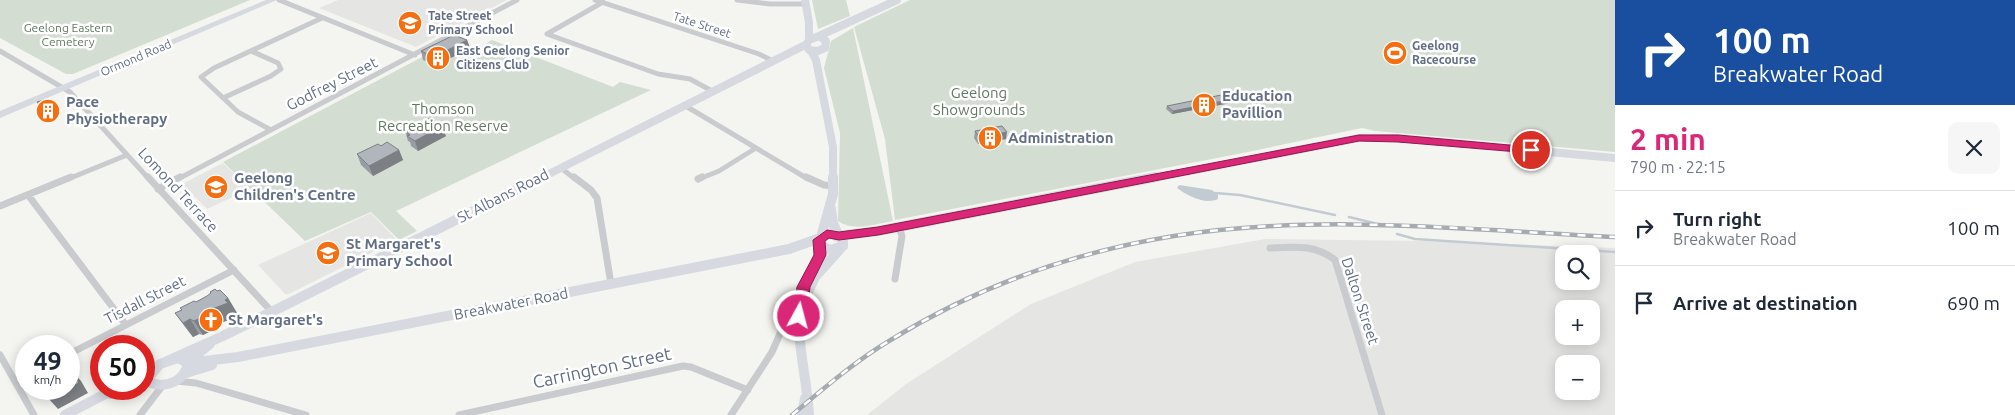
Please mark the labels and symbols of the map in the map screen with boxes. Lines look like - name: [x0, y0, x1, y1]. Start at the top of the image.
- place label: Tate Street Primary School: [428, 9, 513, 36]
- street label: Tate Street: [672, 9, 733, 40]
- school or university icon: Tate Street Primary School: [397, 10, 423, 36]
- park label: Geelong Eastern Cemetery: [24, 21, 112, 48]
- street label: Ormond Road: [99, 37, 173, 78]
- place label: Geelong Racecourse: [1412, 39, 1476, 66]
- sports icon: Geelong Racecourse: [1382, 40, 1408, 66]
- place label: East Geelong Senior Citizens Club: [456, 44, 569, 71]
- building icon: East Geelong Senior Citizens Club: [425, 45, 451, 71]
- street label: Godfrey Street: [283, 53, 380, 114]
- park label: Geelong Showgrounds: [933, 84, 1025, 118]
- place label: Education Pavillion: [1222, 87, 1292, 121]
- building icon: Education Pavillion: [1191, 92, 1217, 118]
- place label: Pace Physiotherapy: [66, 93, 167, 127]
- building icon: Pace Physiotherapy: [35, 98, 61, 124]
- park label: Thomson Recreation Reserve: [378, 100, 508, 134]
- building icon: Administration: [977, 125, 1003, 151]
- place label: Administration: [1008, 129, 1114, 146]
- pin: [1510, 129, 1552, 171]
- street label: Lomond Terrace: [135, 144, 222, 235]
- street label: St Albans Road: [454, 165, 551, 226]
- place label: Geelong Children's Centre: [234, 169, 356, 203]
- school or university icon: Geelong Children's Centre: [203, 174, 229, 200]
- place label: St Margaret's Primary School: [346, 235, 453, 269]
- school or university icon: St Margaret's Primary School: [315, 240, 341, 266]
- street label: Dalton Street: [1338, 255, 1383, 347]
- street label: Tisdall Street: [101, 272, 188, 327]
- street label: Breakwater Road: [452, 284, 569, 323]
- position arrow: [772, 289, 824, 341]
- church icon: St Margaret's: [198, 307, 224, 333]
- place label: St Margaret's: [228, 311, 323, 328]
- speed limit sign: 50: [90, 335, 155, 400]
- street label: Carrington Street: [531, 343, 673, 391]

